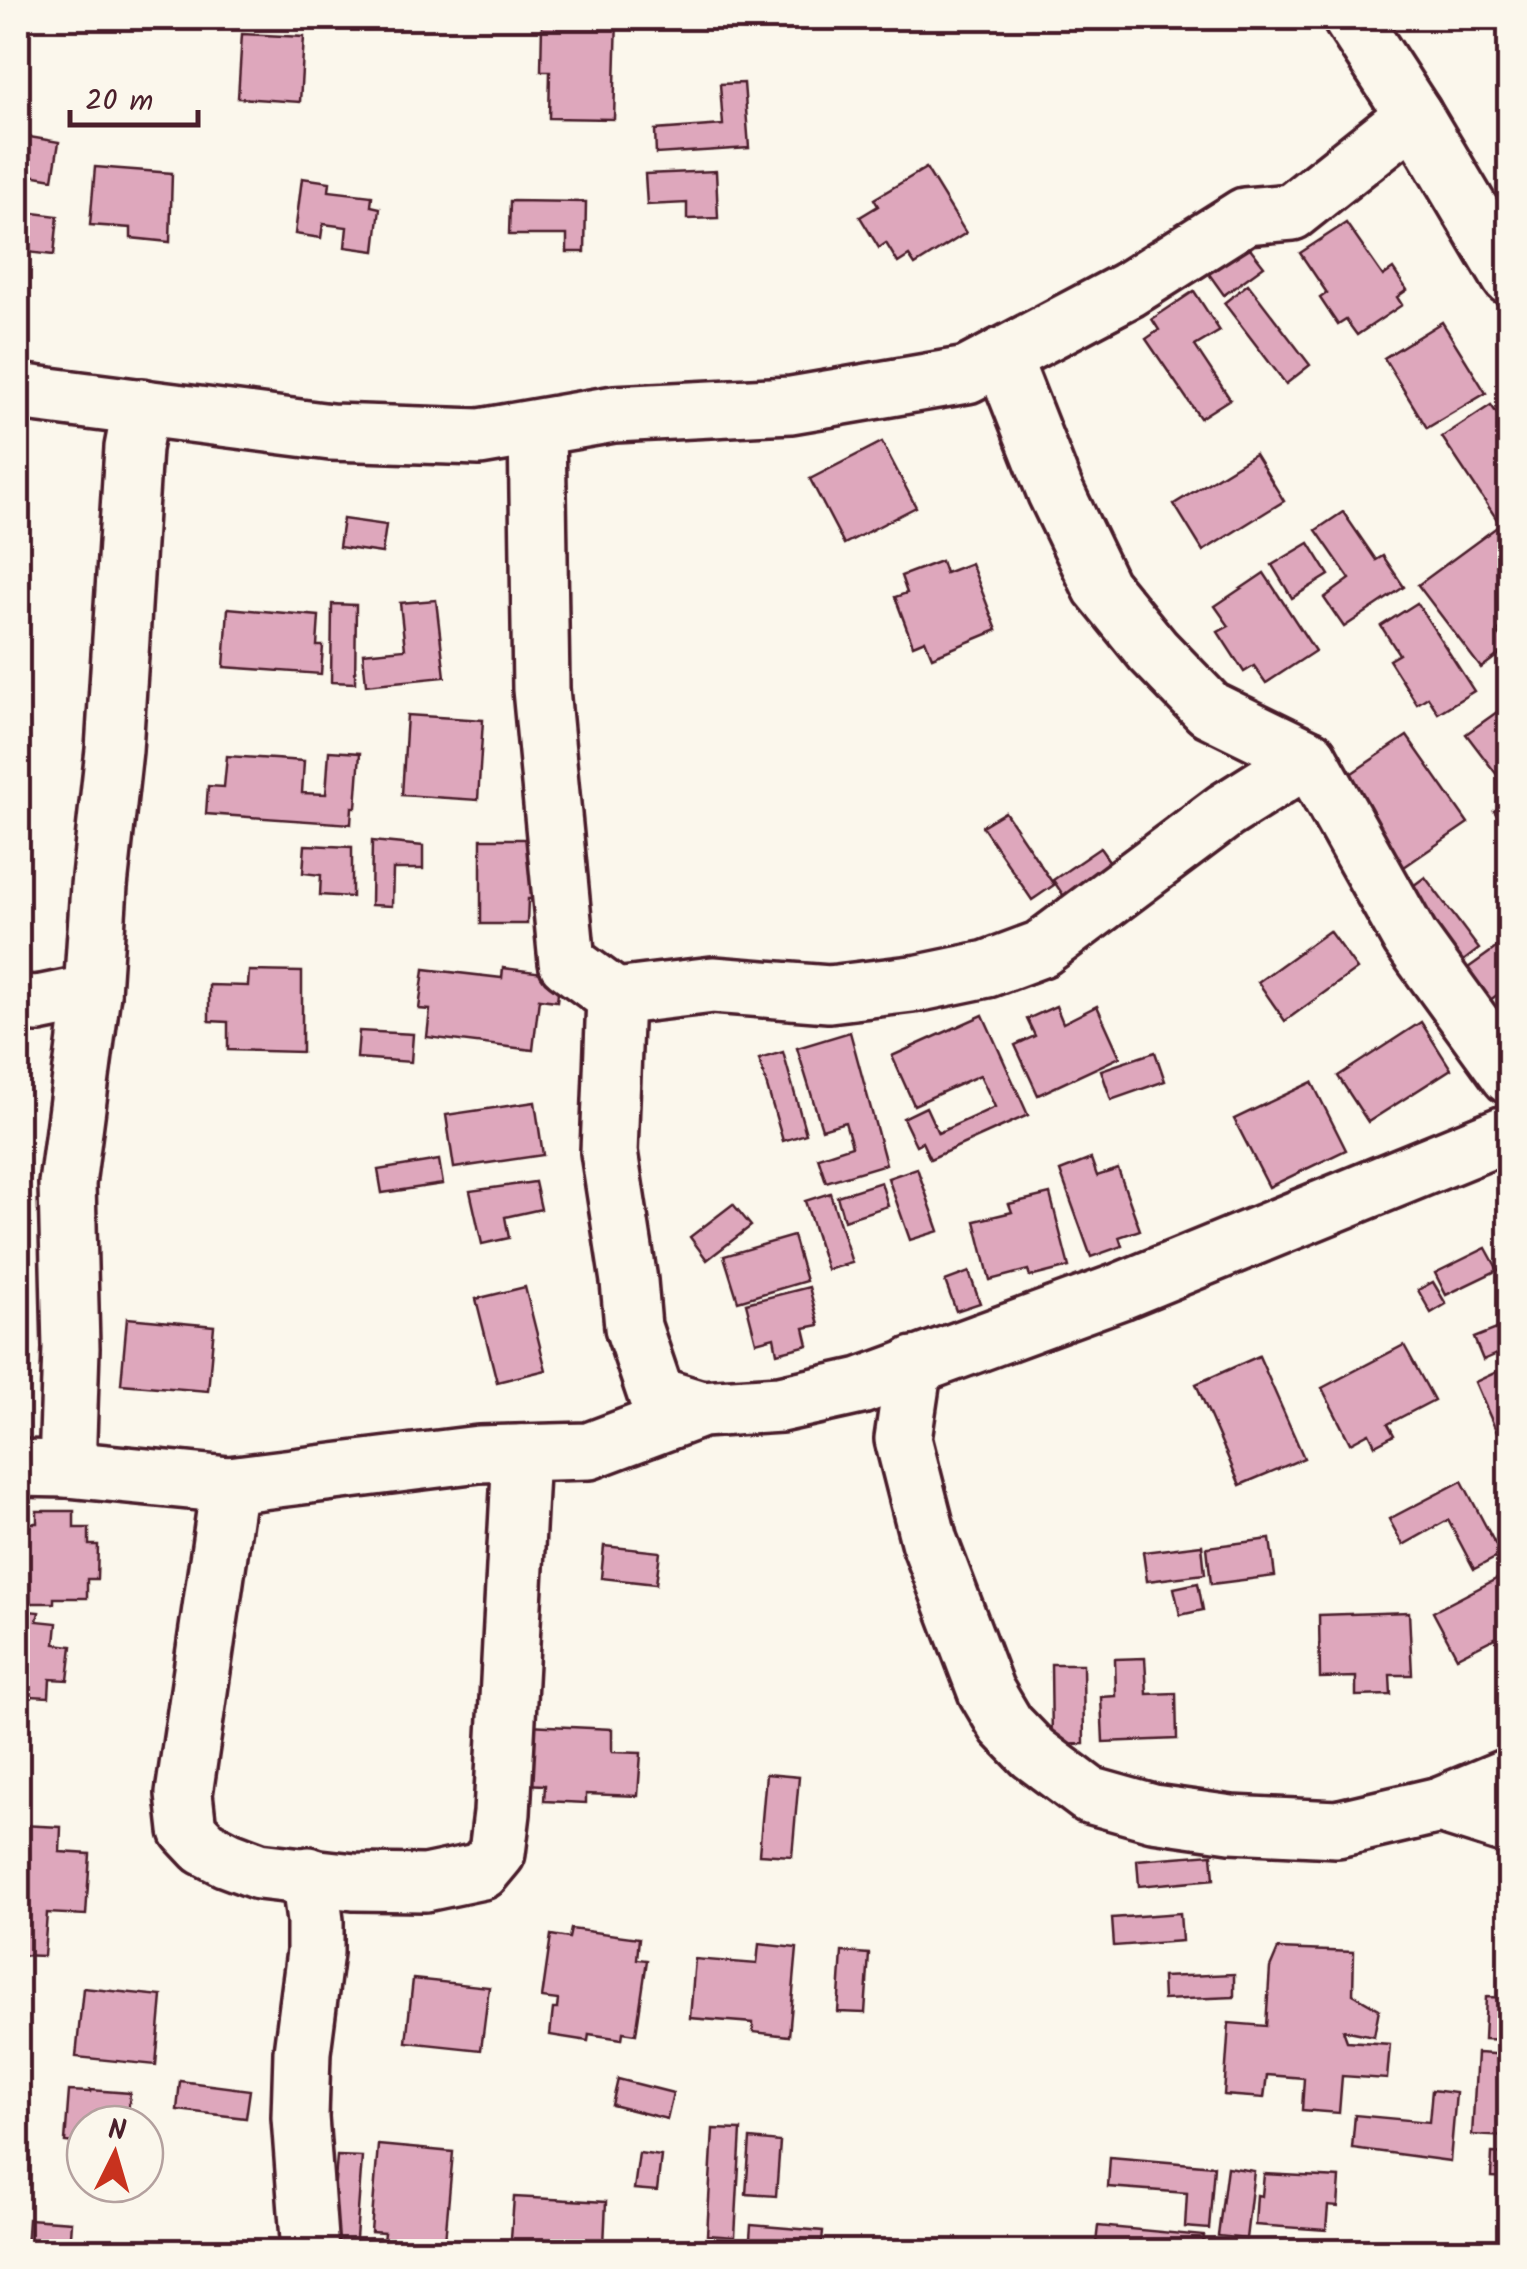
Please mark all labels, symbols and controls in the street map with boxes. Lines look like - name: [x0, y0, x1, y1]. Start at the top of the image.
- scale bar: [70, 65, 198, 127]
- text: 20 m: [85, 78, 153, 126]
- north arrow: [65, 2104, 165, 2204]
- text: N: [106, 2108, 128, 2155]

